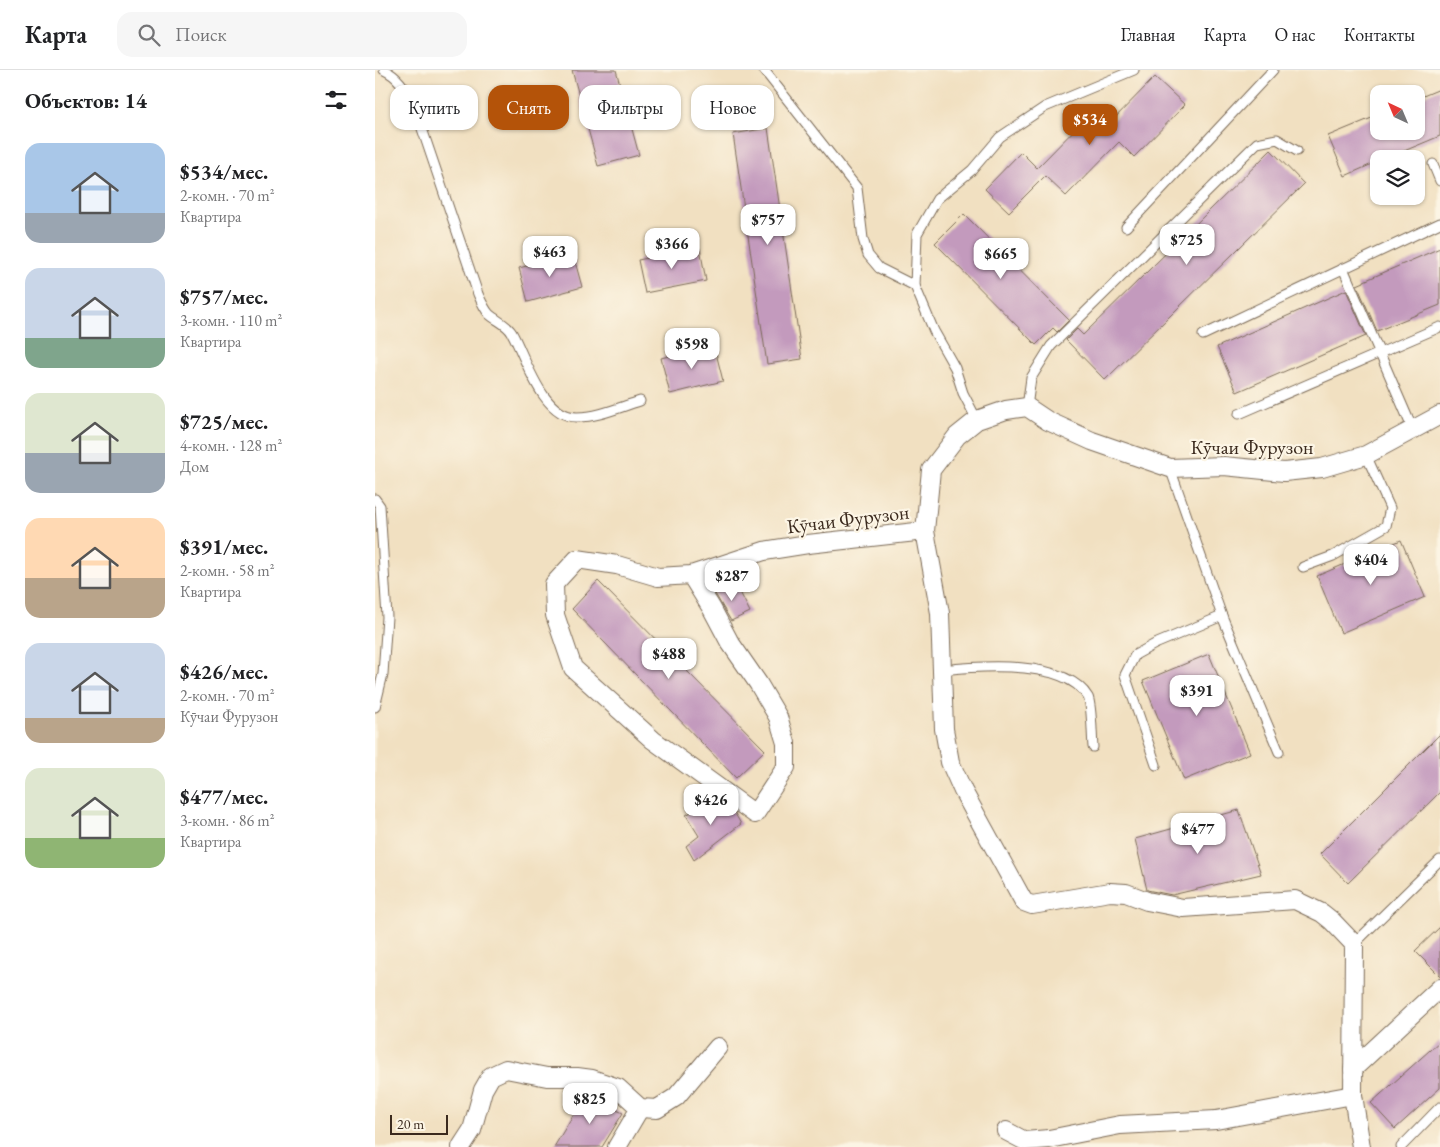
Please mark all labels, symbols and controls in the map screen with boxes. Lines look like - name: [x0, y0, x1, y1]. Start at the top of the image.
- search box: [117, 12, 467, 57]
- text: Карта: [25, 19, 87, 50]
- icon: search: [135, 21, 163, 49]
- text: Поиск: [175, 22, 227, 47]
- text: Главная: [1121, 23, 1175, 46]
- text: Карта: [1203, 23, 1246, 46]
- text: О нас: [1274, 23, 1316, 46]
- text: Контакты: [1344, 23, 1415, 46]
- chip: Купить: [390, 85, 478, 130]
- chip: Снять: [488, 85, 569, 130]
- chip: Фильтры: [579, 85, 681, 130]
- chip: Новое: [691, 85, 774, 130]
- north arrow: [1370, 85, 1425, 140]
- map controls: [1370, 85, 1425, 205]
- icon: filters: [322, 86, 350, 114]
- text: Объектов: 14: [25, 87, 147, 114]
- pin: $534: [1060, 104, 1120, 146]
- text: $534: [1074, 109, 1106, 130]
- button: layers: [1370, 150, 1425, 205]
- text: $534/мес.: [180, 158, 268, 185]
- icon: home: [65, 163, 125, 223]
- text: 2-комн. · 70 m²: [180, 185, 275, 206]
- pin: $757: [738, 204, 798, 246]
- text: Квартира: [180, 206, 241, 227]
- text: $757: [752, 209, 784, 230]
- pin: $725: [1157, 224, 1217, 266]
- pin: $366: [642, 228, 702, 270]
- text: $725: [1171, 229, 1203, 250]
- text: $366: [656, 233, 688, 254]
- pin: $463: [520, 236, 580, 278]
- pin: $665: [971, 238, 1031, 280]
- text: $463: [534, 241, 566, 262]
- text: $665: [985, 243, 1017, 264]
- text: $757/мес.: [180, 283, 268, 310]
- icon: home: [65, 288, 125, 348]
- text: 3-комн. · 110 m²: [180, 310, 282, 331]
- pin: $598: [662, 328, 722, 370]
- text: Квартира: [180, 331, 241, 352]
- text: $598: [676, 333, 708, 354]
- text: $725/мес.: [180, 408, 268, 435]
- icon: home: [65, 413, 125, 473]
- street label: Кӯчаи Фурузон: [1191, 434, 1314, 460]
- text: 4-комн. · 128 m²: [180, 435, 282, 456]
- text: Дом: [180, 456, 209, 477]
- street label: Кӯчаи Фурузон: [785, 499, 911, 539]
- text: $391/мес.: [180, 533, 268, 560]
- icon: home: [65, 538, 125, 598]
- pin: $404: [1341, 544, 1401, 586]
- text: $404: [1355, 549, 1387, 570]
- text: 2-комн. · 58 m²: [180, 560, 275, 581]
- pin: $287: [702, 560, 762, 602]
- text: $287: [716, 565, 748, 586]
- text: Квартира: [180, 581, 241, 602]
- pin: $488: [639, 638, 699, 680]
- text: $488: [653, 643, 685, 664]
- text: $426/мес.: [180, 658, 268, 685]
- icon: home: [65, 663, 125, 723]
- pin: $391: [1167, 674, 1227, 717]
- text: $391: [1181, 680, 1213, 701]
- text: 2-комн. · 70 m²: [180, 685, 275, 706]
- text: Кӯчаи Фурузон: [180, 706, 278, 727]
- text: $477/мес.: [180, 783, 268, 810]
- pin: $426: [681, 784, 741, 826]
- icon: home: [65, 788, 125, 848]
- text: $426: [695, 789, 727, 810]
- text: 3-комн. · 86 m²: [180, 810, 275, 831]
- pin: $477: [1168, 812, 1228, 855]
- text: $477: [1182, 818, 1214, 839]
- text: Квартира: [180, 831, 241, 852]
- pin: $825: [560, 1082, 620, 1125]
- text: $825: [574, 1088, 606, 1109]
- scale bar: [390, 1112, 447, 1135]
- text: 20 m: [397, 1115, 424, 1133]

